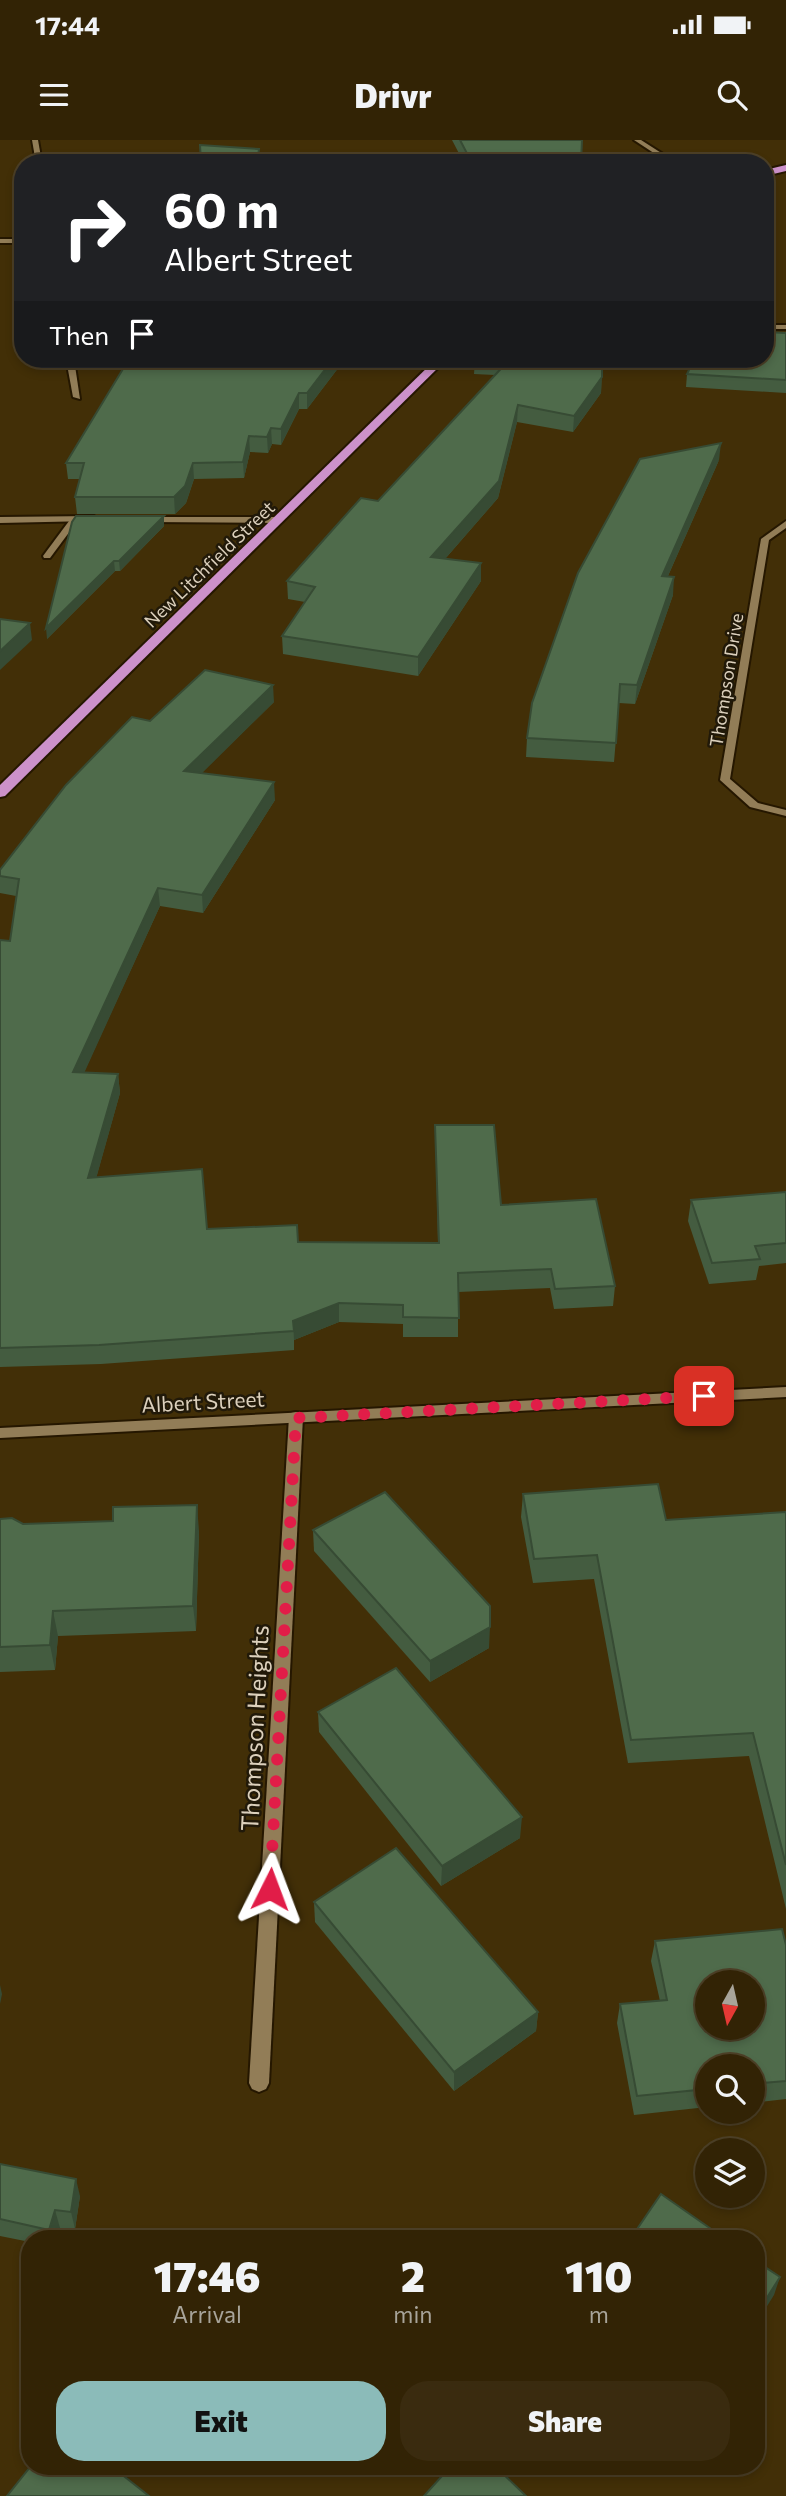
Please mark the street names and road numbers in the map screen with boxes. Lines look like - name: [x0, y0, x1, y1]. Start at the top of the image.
- street label: New Litchfield Street: [139, 496, 279, 632]
- street label: Thompson Drive: [705, 612, 747, 748]
- street label: Albert Street: [141, 1385, 265, 1417]
- street label: Thompson Heights: [234, 1624, 274, 1832]

